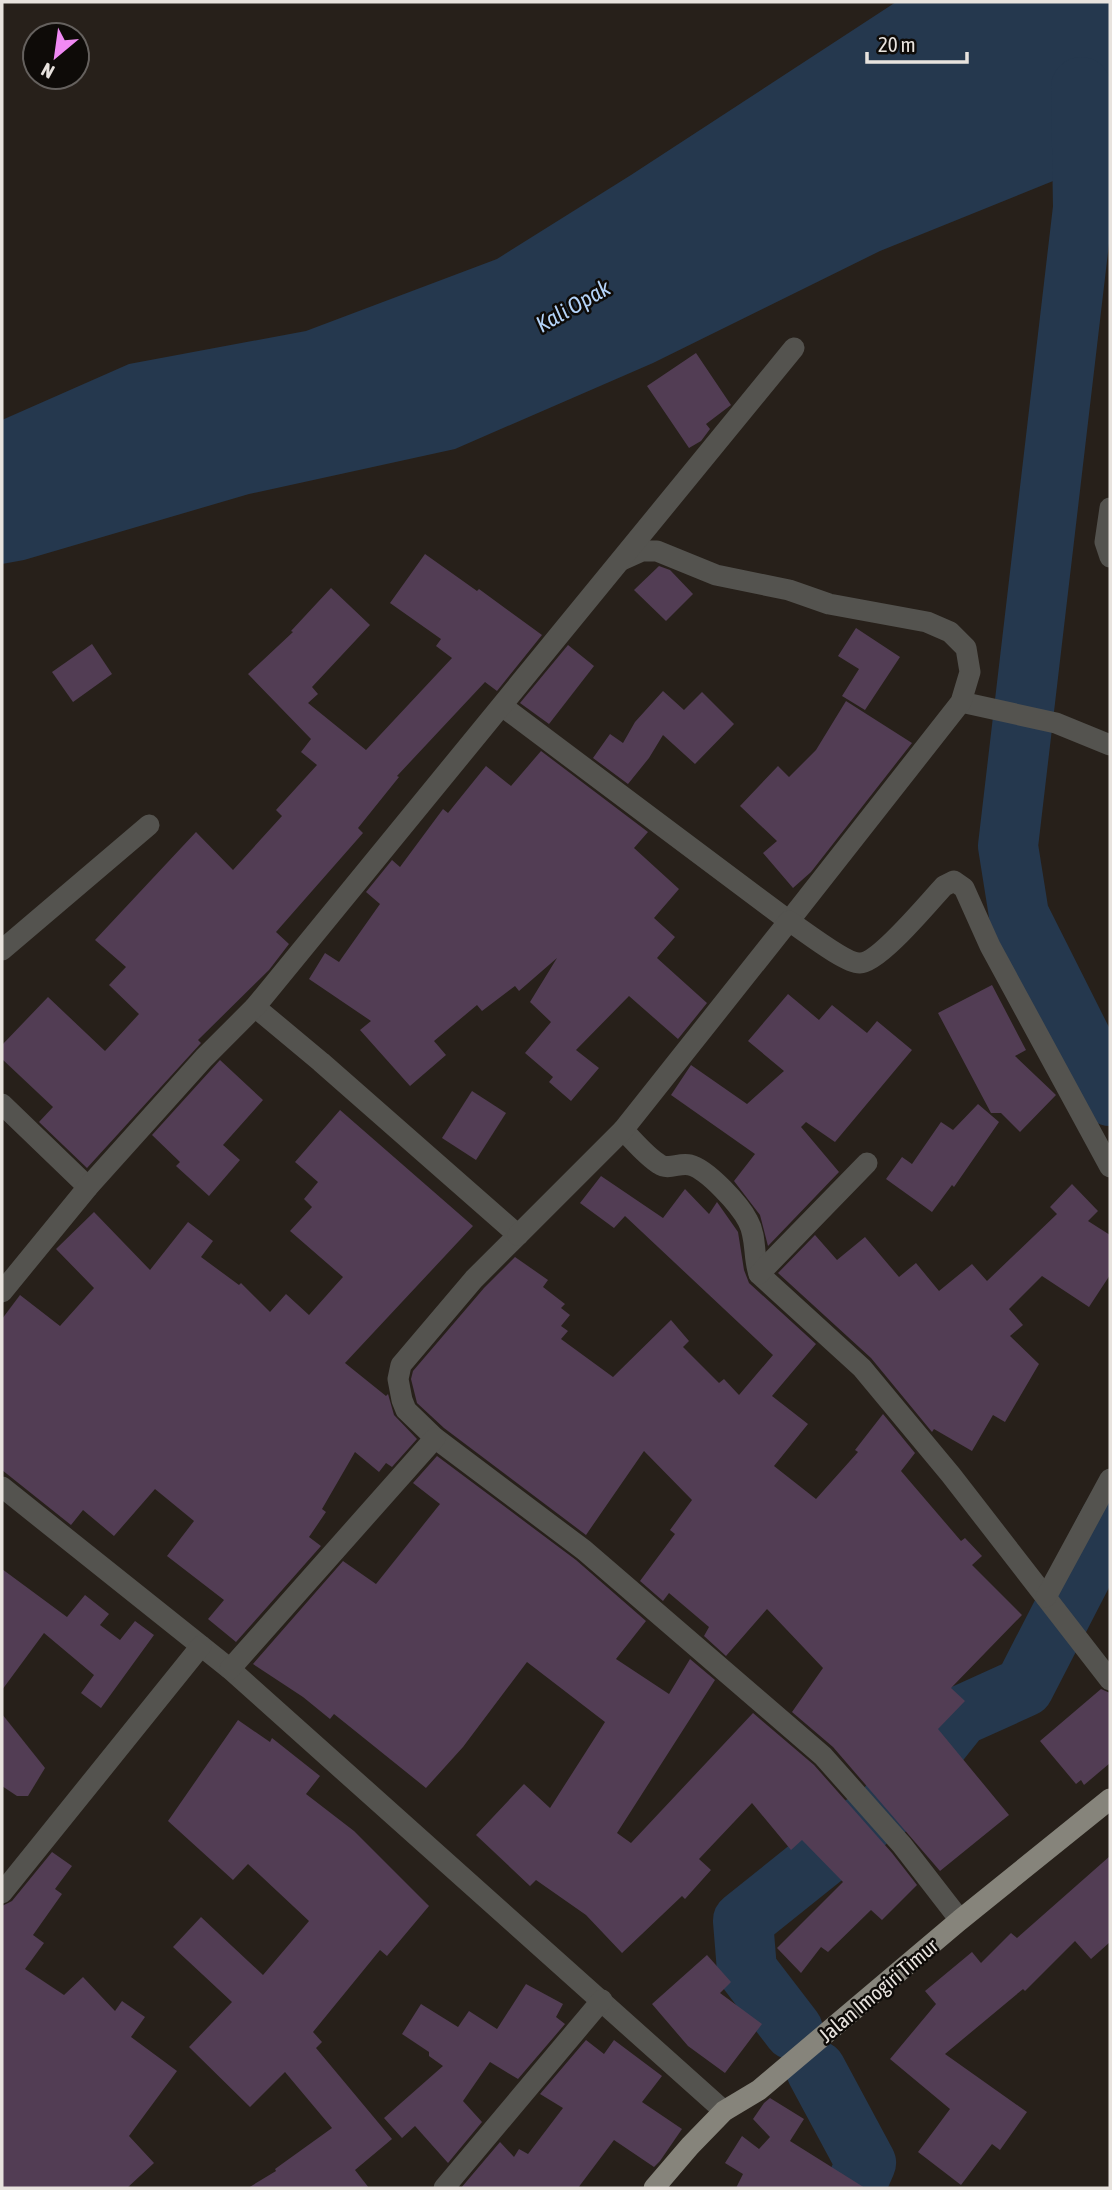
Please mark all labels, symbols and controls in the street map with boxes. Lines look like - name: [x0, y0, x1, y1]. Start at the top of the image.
- north arrow: [21, 21, 91, 91]
- scale bar: [867, 21, 967, 65]
- text: 20 m: [878, 32, 916, 56]
- text: N: [38, 59, 58, 83]
- water label: Kali Opak: [531, 274, 615, 338]
- street label: Jalan Imogiri Timur: [814, 1933, 943, 2047]

